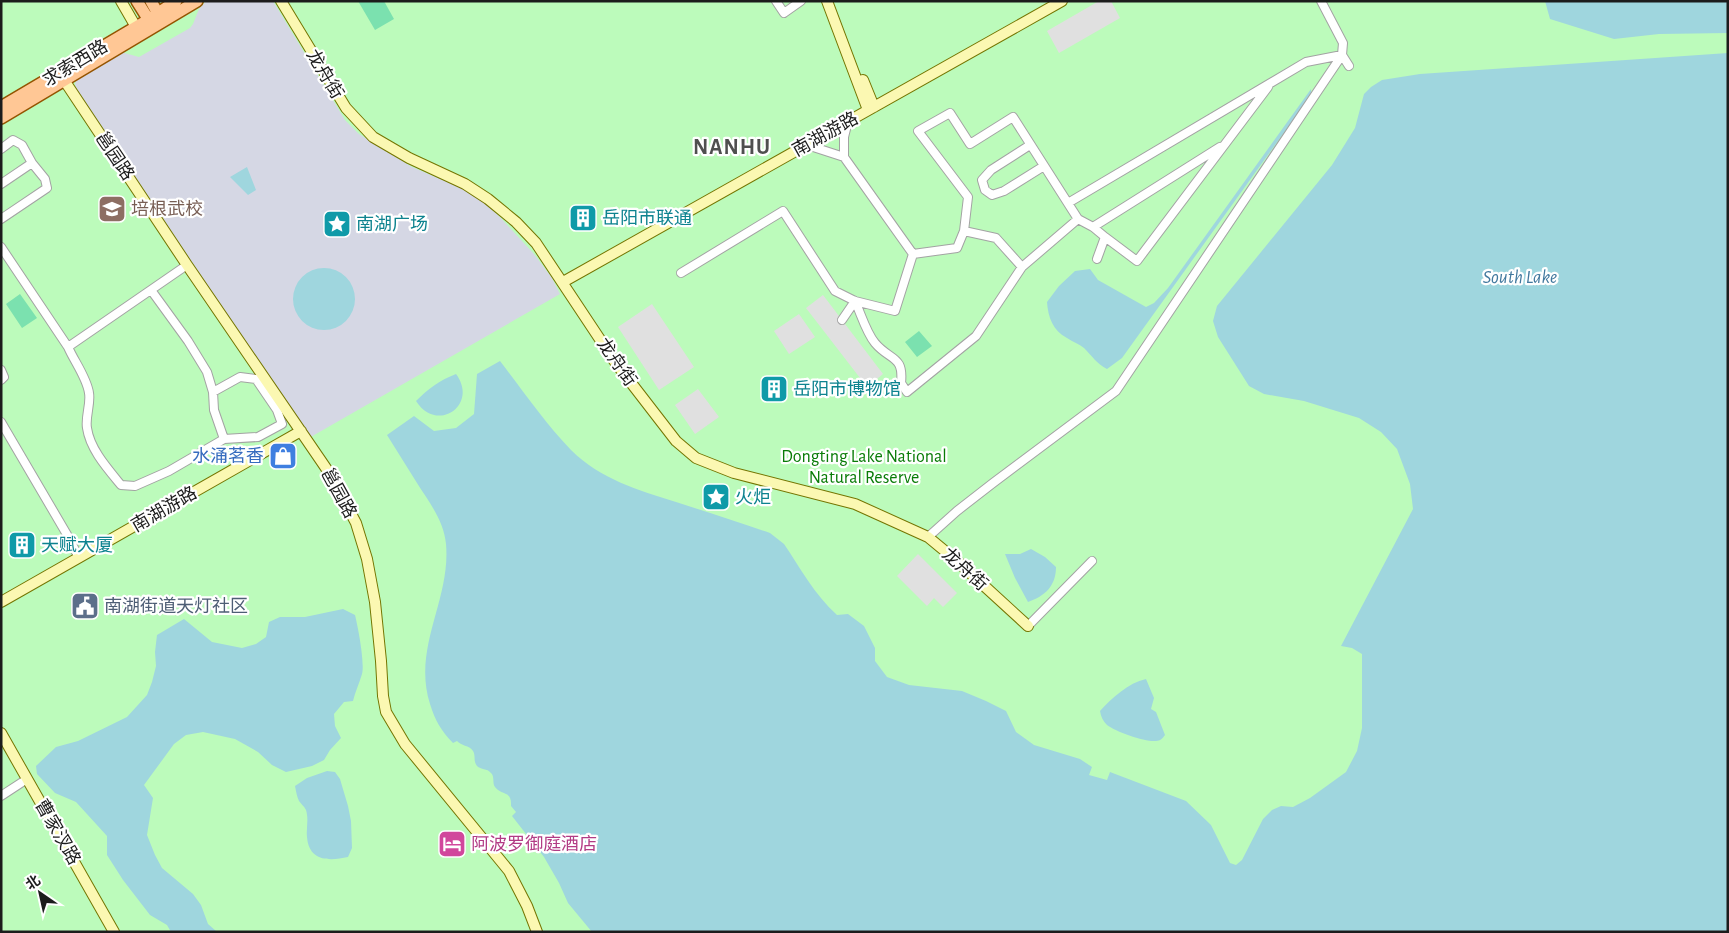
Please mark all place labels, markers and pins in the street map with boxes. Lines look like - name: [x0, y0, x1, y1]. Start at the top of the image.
- school or university icon: 培根武校: [97, 194, 127, 224]
- place label: 培根武校: [131, 199, 203, 219]
- building icon: 岳阳市联通: [568, 203, 598, 233]
- place label: 岳阳市联通: [602, 208, 692, 228]
- place icon: 南湖广场: [322, 209, 352, 239]
- place label: 南湖广场: [356, 214, 428, 234]
- building icon: 岳阳市博物馆: [759, 374, 789, 404]
- place label: 岳阳市博物馆: [793, 379, 901, 399]
- shop icon: 水涌茗香: [268, 441, 298, 471]
- place label: 水涌茗香: [192, 446, 264, 466]
- place icon: 火炬: [701, 482, 731, 512]
- place label: 火炬: [735, 488, 771, 507]
- building icon: 天赋大厦: [7, 530, 37, 560]
- place label: 天赋大厦: [41, 535, 113, 555]
- public building icon: 南湖街道天灯社区: [70, 591, 100, 621]
- place label: 南湖街道天灯社区: [104, 596, 248, 616]
- hotel icon: 阿波罗御庭酒店: [437, 829, 467, 859]
- place label: 阿波罗御庭酒店: [471, 834, 597, 854]

